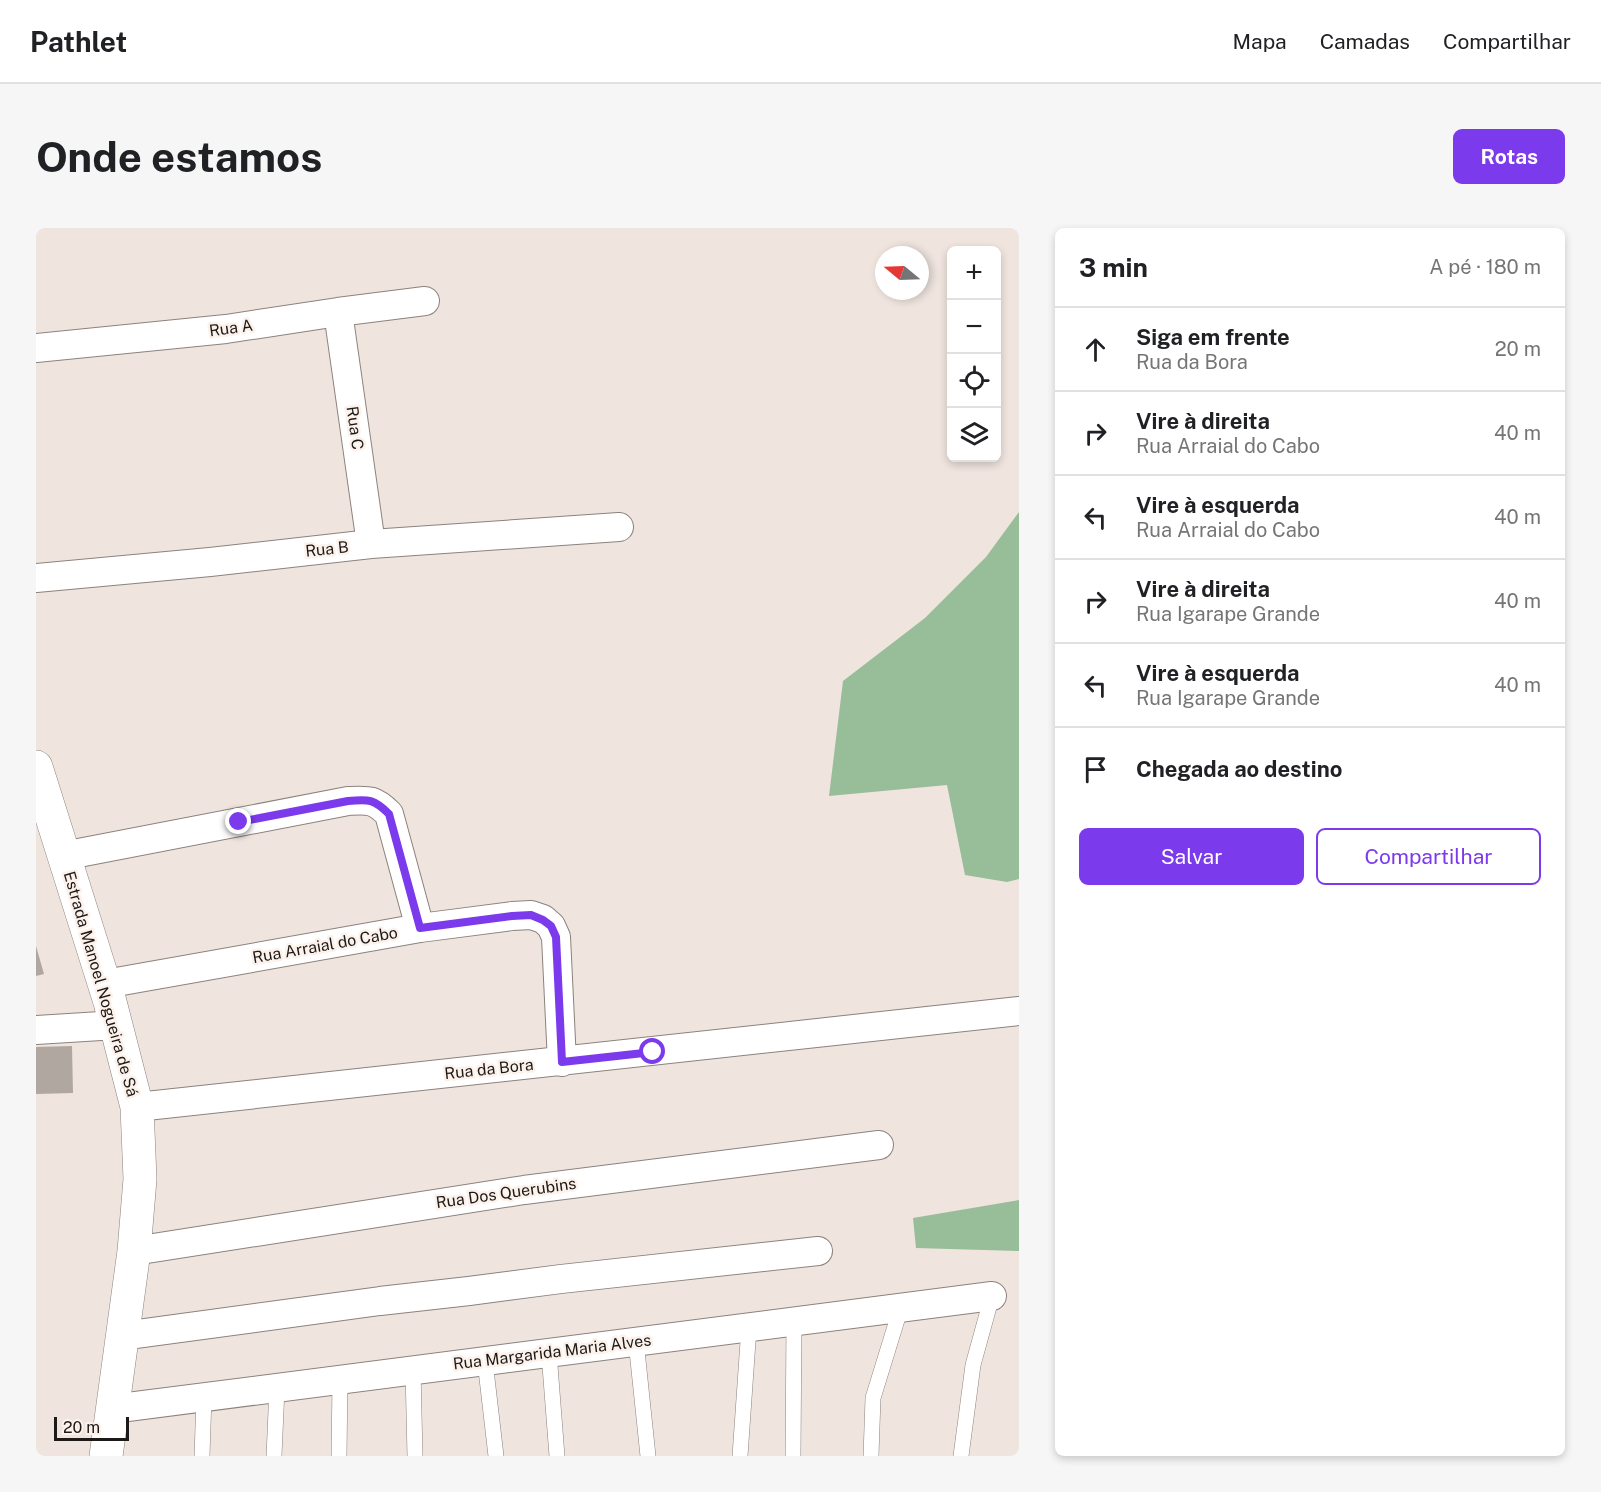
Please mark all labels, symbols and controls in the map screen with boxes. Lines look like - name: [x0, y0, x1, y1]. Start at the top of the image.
- text: Pathlet: [30, 25, 127, 58]
- text: Mapa: [1233, 29, 1287, 54]
- text: Camadas: [1320, 29, 1410, 54]
- text: Compartilhar: [1443, 29, 1571, 54]
- button: Rotas: [1453, 129, 1565, 184]
- text: Onde estamos: [36, 132, 322, 181]
- north arrow: [875, 246, 929, 300]
- map controls: [947, 246, 1001, 462]
- button: +: [947, 246, 1001, 300]
- text: 3 min: [1079, 252, 1148, 283]
- text: A pé · 180 m: [1429, 255, 1541, 279]
- button: −: [947, 300, 1001, 354]
- street label: Rua A: [208, 316, 254, 340]
- text: Siga em frente: [1136, 324, 1290, 350]
- icon: ahead: [1079, 333, 1112, 366]
- text: 20 m: [1495, 337, 1541, 361]
- text: Rua da Bora: [1136, 350, 1248, 374]
- button: locate: [947, 354, 1001, 408]
- street label: Rua C: [343, 405, 367, 451]
- button: layers: [947, 408, 1001, 462]
- text: Vire à direita: [1136, 408, 1270, 434]
- icon: right: [1079, 417, 1112, 450]
- text: 40 m: [1494, 421, 1541, 445]
- text: Rua Arraial do Cabo: [1136, 434, 1320, 458]
- text: Vire à esquerda: [1136, 492, 1300, 518]
- icon: left: [1079, 501, 1112, 534]
- text: 40 m: [1494, 505, 1541, 529]
- text: Rua Arraial do Cabo: [1136, 518, 1320, 542]
- street label: Rua B: [304, 537, 350, 561]
- text: Vire à direita: [1136, 576, 1270, 602]
- icon: right: [1079, 585, 1112, 618]
- text: 40 m: [1494, 589, 1541, 613]
- text: Rua Igarape Grande: [1136, 602, 1320, 626]
- text: Vire à esquerda: [1136, 660, 1300, 686]
- icon: left: [1079, 669, 1112, 702]
- text: 40 m: [1494, 673, 1541, 697]
- text: Rua Igarape Grande: [1136, 686, 1320, 710]
- icon: arrive: [1079, 753, 1112, 786]
- text: Chegada ao destino: [1136, 756, 1342, 782]
- route end: [225, 808, 251, 834]
- button: Salvar: [1079, 828, 1304, 885]
- button: Compartilhar: [1316, 828, 1541, 885]
- street label: Estrada Manoel Nogueira de Sá: [60, 869, 142, 1099]
- street label: Rua Arraial do Cabo: [251, 923, 399, 967]
- route start: [639, 1038, 665, 1064]
- street label: Rua da Bora: [444, 1055, 534, 1083]
- street label: Rua Dos Querubins: [435, 1174, 577, 1212]
- street label: Rua Margarida Maria Alves: [452, 1330, 652, 1374]
- scale bar: [54, 1414, 129, 1442]
- text: 20 m: [63, 1418, 100, 1437]

